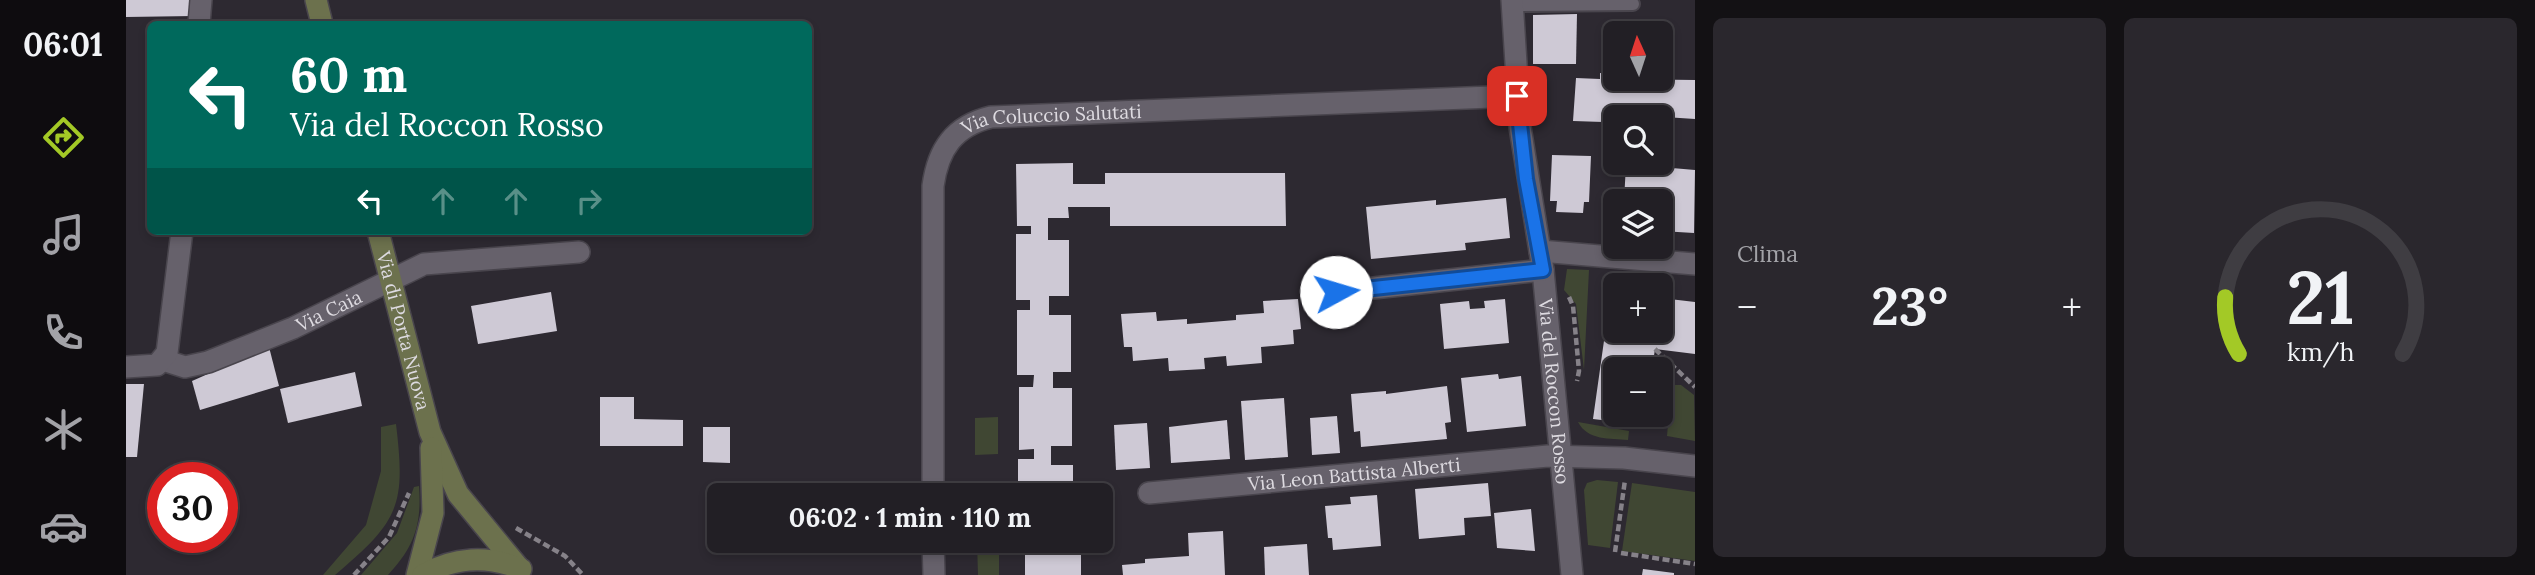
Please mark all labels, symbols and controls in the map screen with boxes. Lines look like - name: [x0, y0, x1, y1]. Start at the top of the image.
- north arrow: [1603, 21, 1673, 91]
- map controls: [1603, 21, 1673, 427]
- text: 06:01: [23, 24, 103, 65]
- text: 60 m: [290, 43, 407, 105]
- icon: left: [175, 49, 266, 140]
- pin: [1487, 66, 1547, 126]
- icon: arrive: [1498, 77, 1536, 115]
- street label: Via Coluccio Salutati: [956, 99, 1142, 140]
- text: Via del Roccon Rosso: [290, 104, 604, 145]
- button: search: [1603, 105, 1673, 175]
- icon: directions: [39, 113, 88, 162]
- icon: left: [351, 182, 389, 220]
- icon: ahead: [424, 182, 462, 220]
- icon: ahead: [497, 182, 535, 220]
- icon: right: [570, 182, 608, 220]
- button: layers: [1603, 189, 1673, 259]
- icon: music: [39, 210, 88, 259]
- text: Clima: [1737, 239, 1798, 268]
- street label: Via di Porta Nuova: [372, 248, 436, 413]
- text: 21: [2286, 251, 2355, 344]
- position arrow: [1299, 255, 1373, 329]
- button: +: [1603, 273, 1673, 343]
- text: 23°: [1871, 273, 1948, 339]
- text: −: [1737, 283, 1757, 331]
- text: +: [2062, 283, 2082, 331]
- street label: Via Caia: [291, 284, 366, 337]
- street label: Via del Roccon Rosso: [1534, 296, 1575, 485]
- icon: phone: [39, 308, 88, 357]
- text: km/h: [2287, 335, 2354, 367]
- button: −: [1603, 357, 1673, 427]
- icon: climate: [39, 405, 88, 454]
- street label: Via Leon Battista Alberti: [1246, 452, 1461, 496]
- speed limit sign: 30: [147, 462, 238, 553]
- text: 06:02 · 1 min · 110 m: [789, 501, 1031, 534]
- icon: car: [39, 502, 88, 551]

